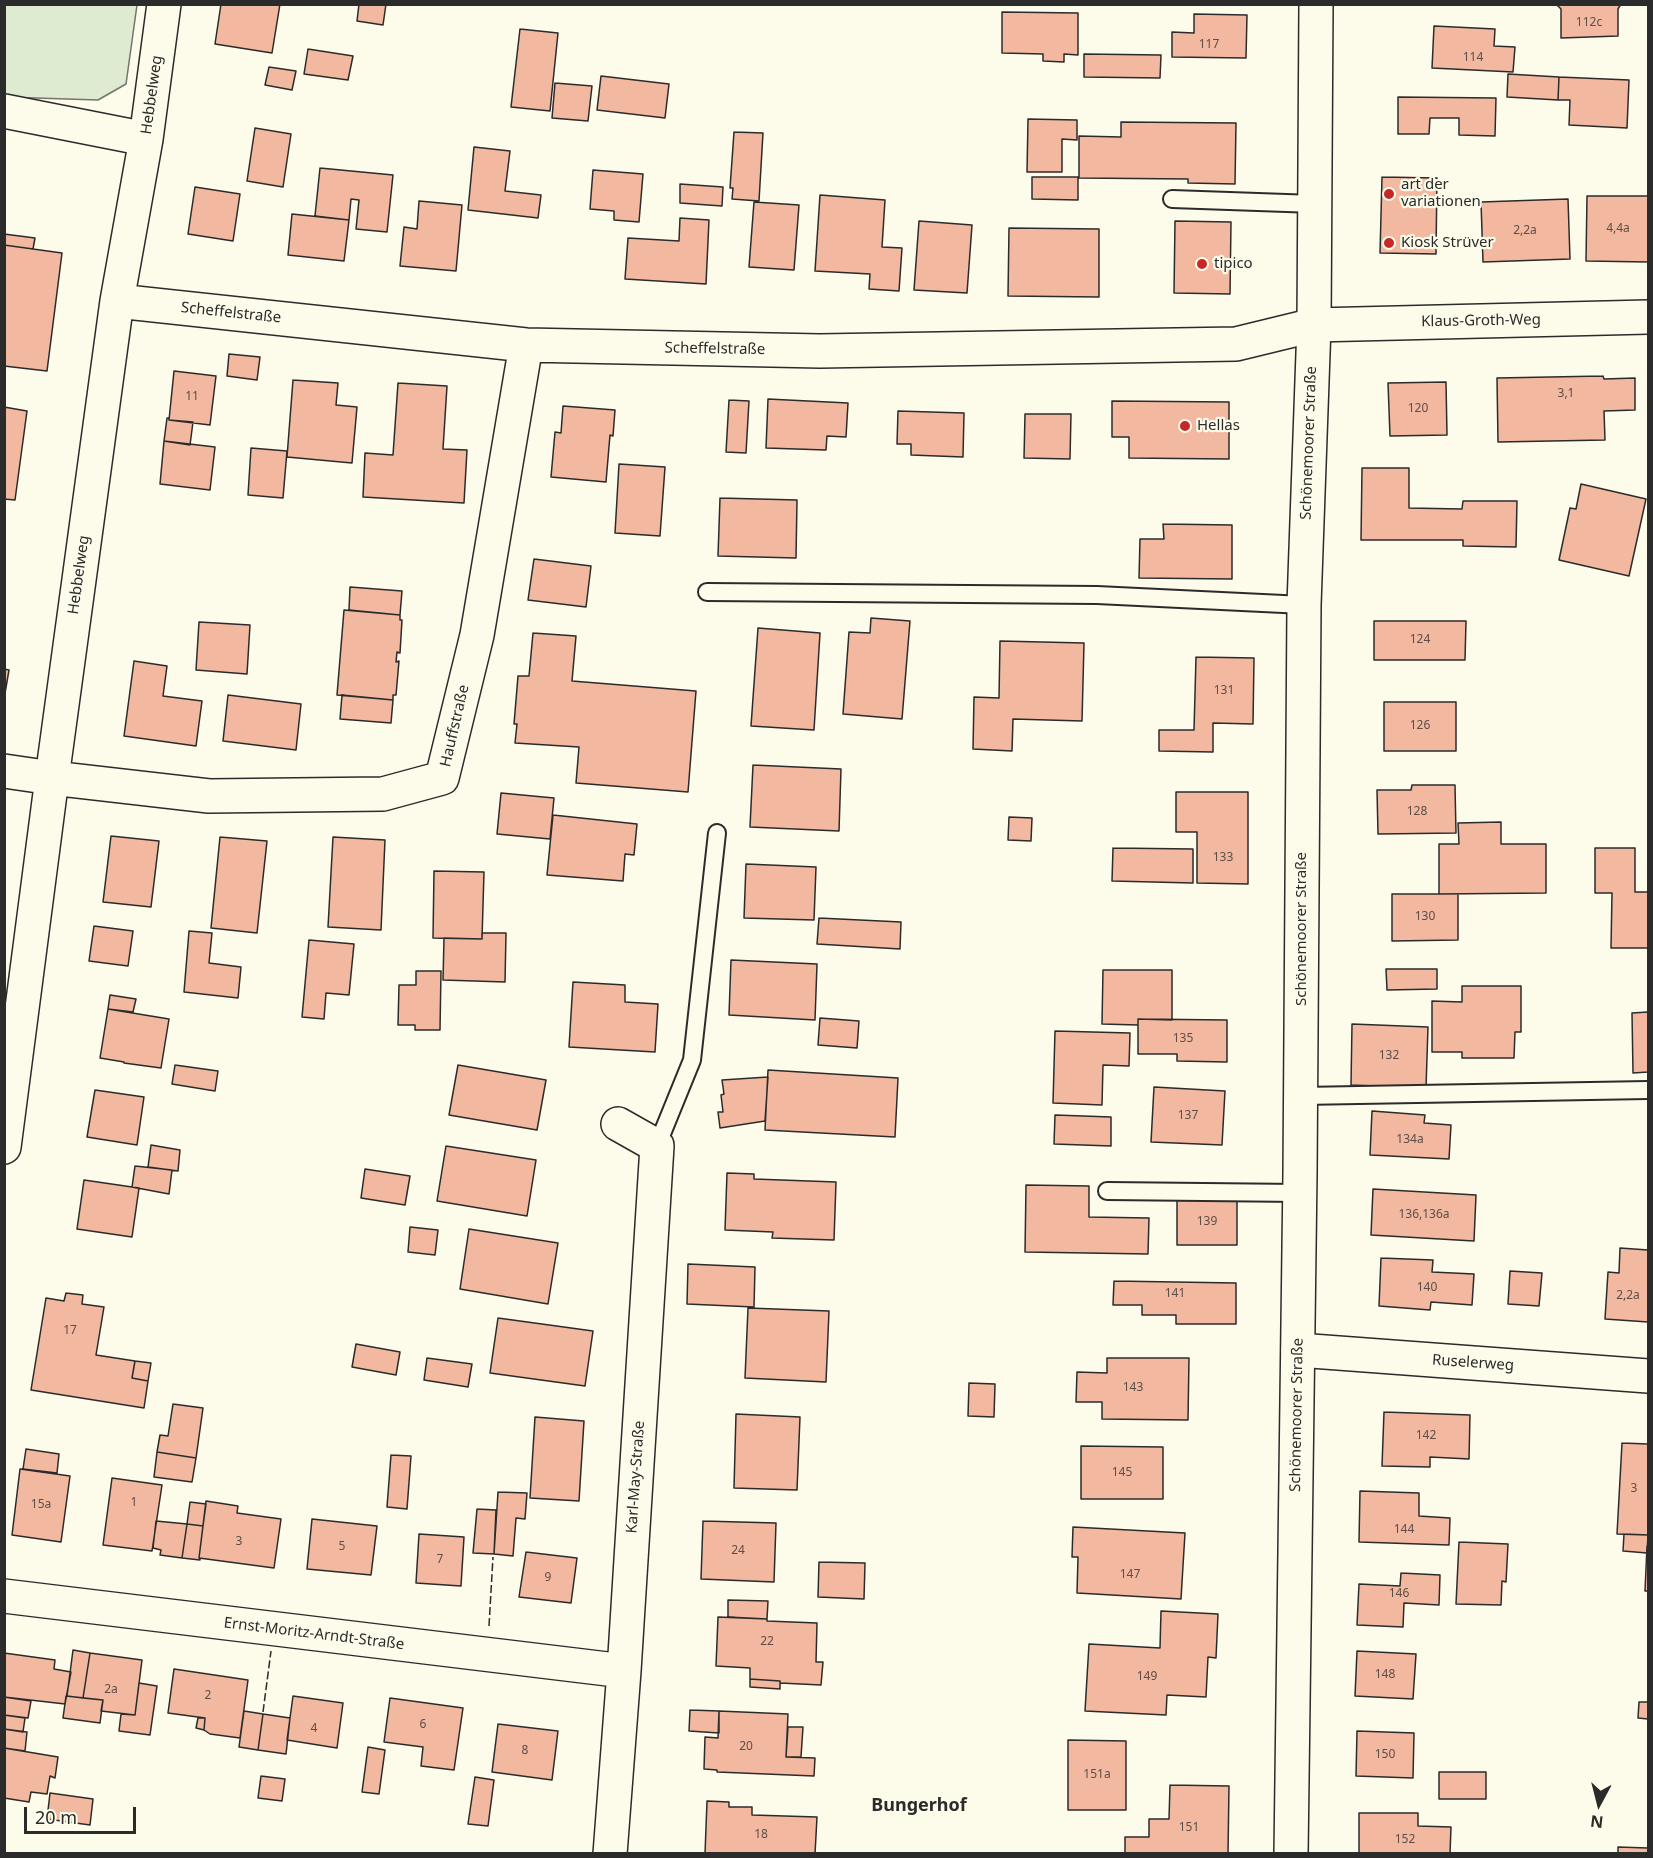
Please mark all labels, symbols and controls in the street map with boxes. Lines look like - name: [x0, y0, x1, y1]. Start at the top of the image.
- house number: 112c: [1576, 16, 1602, 30]
- house number: 117: [1199, 38, 1219, 52]
- house number: 114: [1463, 51, 1483, 65]
- street label: Hebbelweg: [138, 54, 166, 136]
- place label: art der variationen: [1401, 176, 1481, 211]
- marker: art der variationen: [1382, 187, 1396, 201]
- house number: 4,4a: [1606, 222, 1630, 236]
- house number: 2,2a: [1513, 224, 1537, 238]
- place label: Kiosk Strüver: [1401, 234, 1494, 252]
- marker: Kiosk Strüver: [1382, 236, 1396, 250]
- place label: tipico: [1214, 255, 1253, 273]
- marker: tipico: [1195, 257, 1209, 271]
- street label: Scheffelstraße: [180, 299, 282, 327]
- street label: Klaus-Groth-Weg: [1421, 311, 1541, 331]
- street label: Scheffelstraße: [665, 339, 765, 359]
- street label: Schönemoorer Straße: [1297, 366, 1321, 520]
- house number: 3,1: [1558, 387, 1574, 401]
- house number: 11: [185, 390, 199, 404]
- house number: 120: [1408, 402, 1428, 416]
- place label: Hellas: [1197, 417, 1240, 435]
- marker: Hellas: [1178, 419, 1192, 433]
- street label: Hebbelweg: [65, 534, 93, 616]
- house number: 124: [1410, 633, 1430, 647]
- street label: Hauffstraße: [437, 683, 473, 769]
- house number: 131: [1214, 684, 1234, 698]
- house number: 126: [1410, 719, 1430, 733]
- house number: 128: [1407, 805, 1427, 819]
- house number: 133: [1213, 851, 1233, 865]
- street label: Schönemoorer Straße: [1293, 852, 1311, 1006]
- house number: 130: [1415, 910, 1435, 924]
- house number: 135: [1173, 1032, 1193, 1046]
- house number: 132: [1379, 1049, 1399, 1063]
- house number: 137: [1178, 1109, 1198, 1123]
- house number: 134a: [1396, 1133, 1424, 1147]
- house number: 136,136a: [1398, 1208, 1450, 1222]
- house number: 139: [1197, 1215, 1217, 1229]
- house number: 140: [1417, 1281, 1437, 1295]
- house number: 141: [1165, 1287, 1185, 1301]
- house number: 2,2a: [1616, 1289, 1640, 1303]
- house number: 17: [63, 1324, 77, 1338]
- street label: Schönemoorer Straße: [1287, 1338, 1307, 1492]
- street label: Ruselerweg: [1431, 1351, 1515, 1375]
- house number: 143: [1123, 1381, 1143, 1395]
- street label: Karl-May-Straße: [623, 1420, 649, 1534]
- house number: 142: [1416, 1429, 1436, 1443]
- house number: 145: [1112, 1466, 1132, 1480]
- house number: 3: [1631, 1482, 1637, 1496]
- house number: 1: [131, 1496, 137, 1510]
- house number: 15a: [31, 1498, 51, 1512]
- house number: 144: [1394, 1523, 1414, 1537]
- house number: 3: [236, 1535, 242, 1549]
- house number: 5: [339, 1540, 345, 1554]
- house number: 24: [731, 1544, 745, 1558]
- house number: 7: [437, 1553, 443, 1567]
- house number: 147: [1120, 1568, 1140, 1582]
- house number: 9: [545, 1571, 551, 1585]
- house number: 146: [1389, 1587, 1409, 1601]
- street label: Ernst-Moritz-Arndt-Straße: [223, 1614, 405, 1654]
- house number: 22: [760, 1635, 774, 1649]
- house number: 148: [1375, 1668, 1395, 1682]
- house number: 149: [1137, 1670, 1157, 1684]
- house number: 2a: [104, 1683, 118, 1697]
- house number: 2: [205, 1689, 211, 1703]
- house number: 6: [420, 1718, 426, 1732]
- house number: 4: [311, 1722, 317, 1736]
- house number: 20: [739, 1740, 753, 1754]
- house number: 8: [522, 1744, 528, 1758]
- house number: 150: [1375, 1748, 1395, 1762]
- house number: 151a: [1083, 1768, 1111, 1782]
- north arrow: [1569, 1774, 1629, 1834]
- scale bar: [27, 1795, 140, 1833]
- district label: Bungerhof: [871, 1795, 967, 1817]
- text: 20 m: [35, 1805, 77, 1829]
- text: N: [1589, 1810, 1605, 1834]
- house number: 151: [1179, 1821, 1199, 1835]
- house number: 18: [754, 1828, 768, 1842]
- house number: 152: [1395, 1833, 1415, 1847]

